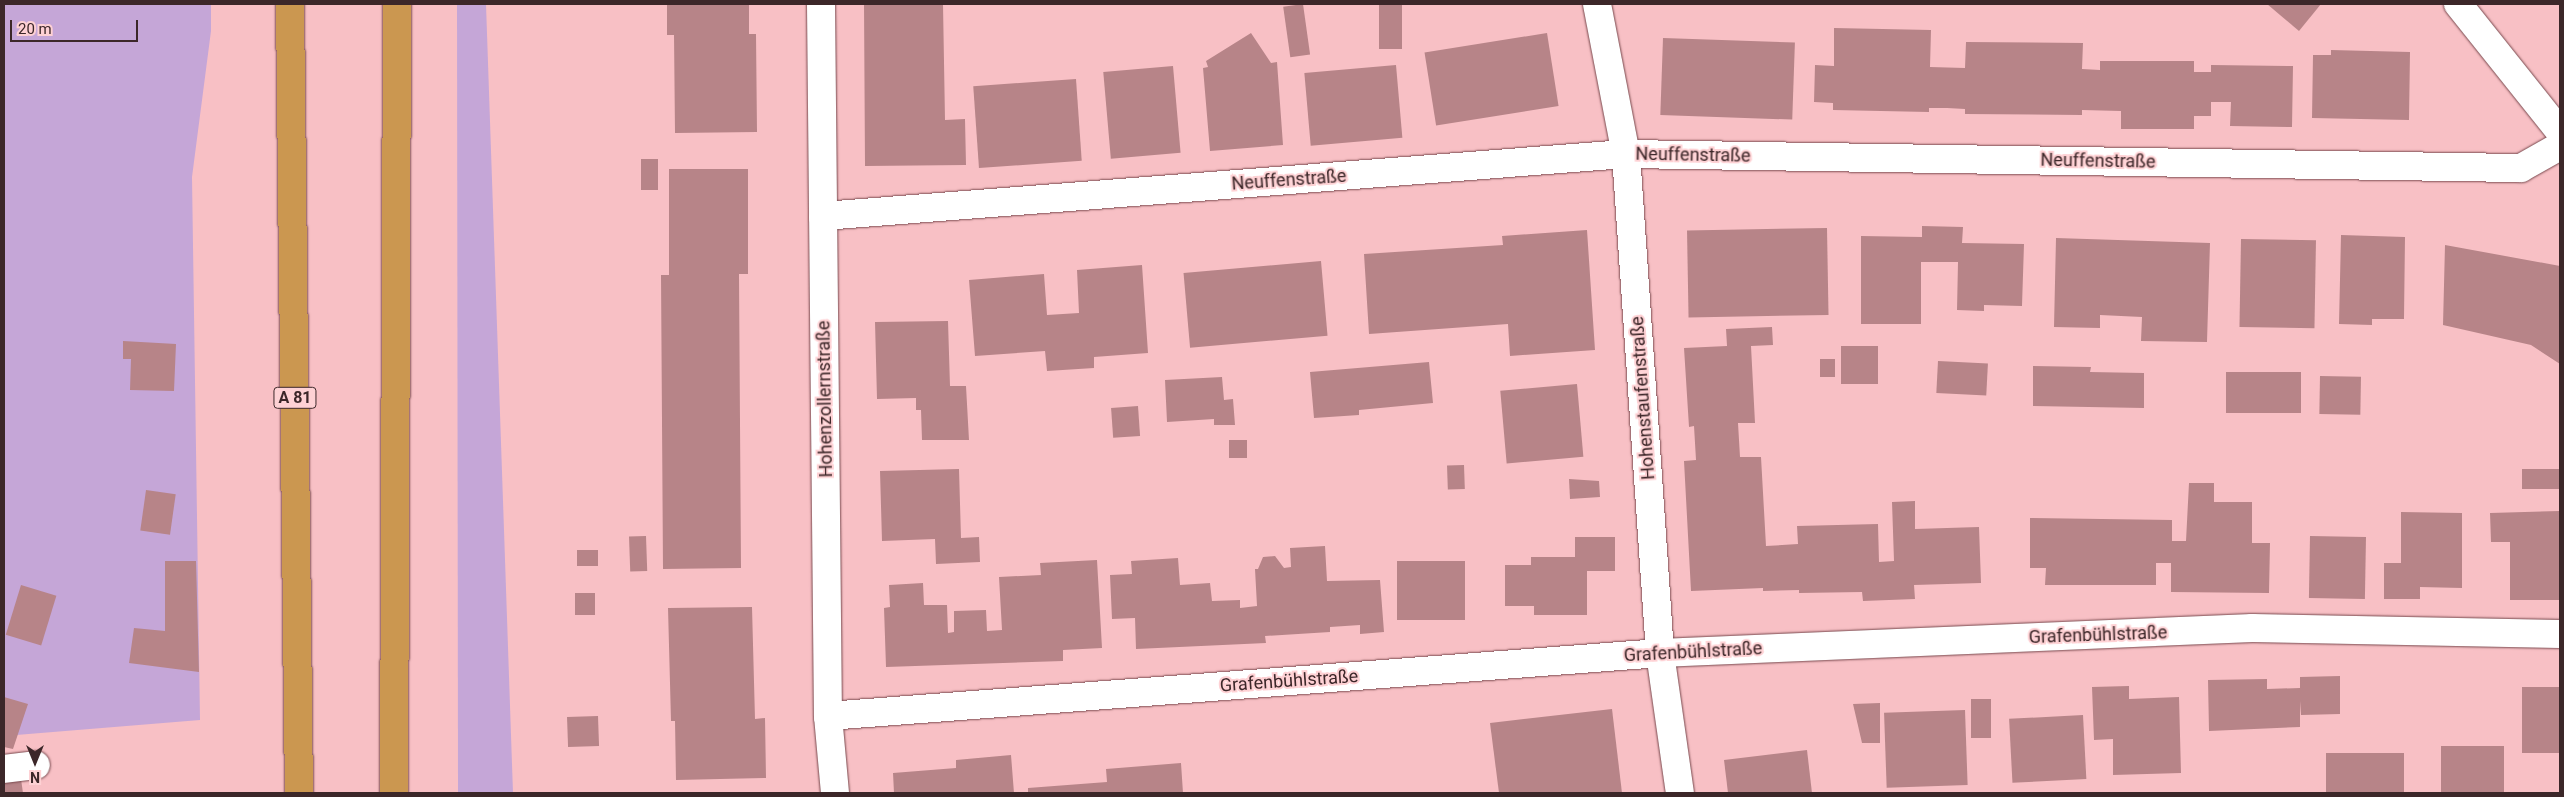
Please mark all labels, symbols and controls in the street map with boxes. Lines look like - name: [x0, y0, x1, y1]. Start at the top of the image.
- scale bar: [12, 10, 140, 42]
- text: 20 m: [18, 20, 52, 38]
- street label: Neuffenstraße: [1635, 143, 1751, 167]
- street label: Neuffenstraße: [2040, 149, 2156, 173]
- street label: Neuffenstraße: [1231, 165, 1347, 195]
- street label: Hohenstaufenstraße: [1627, 315, 1659, 481]
- street label: Hohenzollernstraße: [813, 320, 837, 478]
- road number: A 81: [272, 384, 318, 412]
- street label: Grafenbühlstraße: [2028, 622, 2168, 648]
- street label: Grafenbühlstraße: [1623, 638, 1763, 666]
- street label: Grafenbühlstraße: [1219, 665, 1359, 697]
- north arrow: [10, 737, 60, 787]
- text: N: [30, 769, 40, 785]

